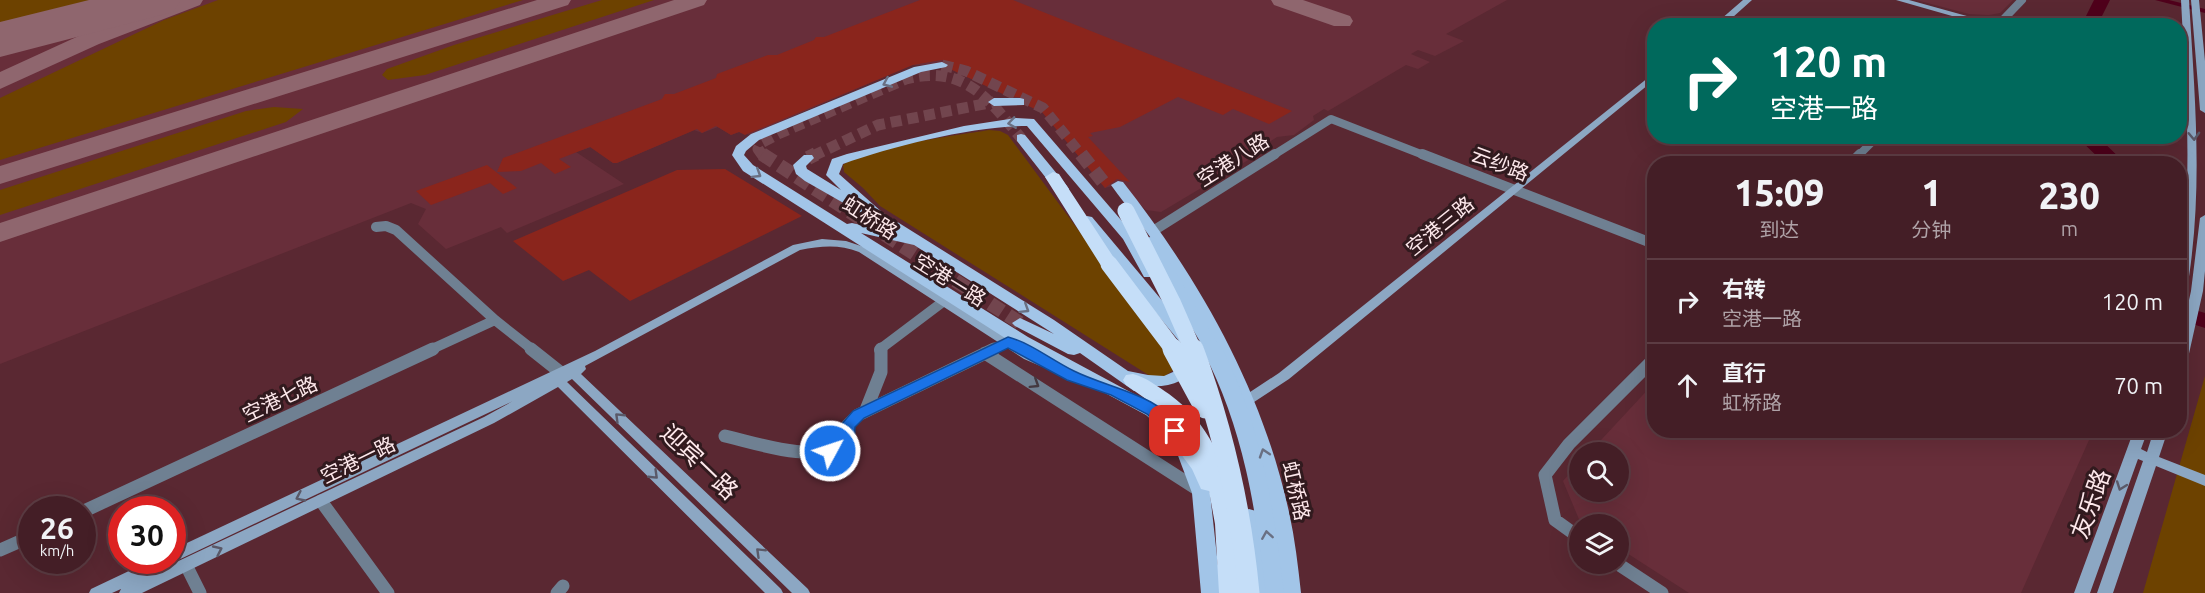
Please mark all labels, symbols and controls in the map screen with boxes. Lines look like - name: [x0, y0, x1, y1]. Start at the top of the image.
- text: 120 m: [1770, 38, 1887, 85]
- icon: right: [1671, 42, 1749, 120]
- one-way arrow: [882, 76, 893, 88]
- text: 空港一路: [1770, 93, 1878, 123]
- one-way arrow: [1007, 116, 1016, 128]
- street label: 空港八路: [1193, 129, 1273, 191]
- one-way arrow: [2187, 131, 2200, 140]
- street label: 云纱路: [1468, 142, 1532, 185]
- one-way arrow: [751, 166, 761, 178]
- text: 15:09: [1734, 172, 1824, 213]
- text: 1: [1921, 172, 1942, 213]
- text: 230: [2039, 175, 2100, 216]
- street label: 虹桥路: [839, 192, 902, 244]
- street label: 空港三路: [1401, 192, 1478, 260]
- text: m: [2061, 217, 2078, 240]
- text: 到达: [1759, 218, 1799, 241]
- text: 分钟: [1912, 218, 1952, 241]
- street label: 空港一路: [910, 249, 990, 311]
- text: 右转: [1722, 276, 1766, 301]
- icon: right: [1671, 285, 1704, 318]
- text: 120 m: [2102, 289, 2163, 314]
- one-way arrow: [1019, 301, 1029, 313]
- text: 空港一路: [1722, 307, 1802, 330]
- text: 直行: [1722, 360, 1766, 385]
- icon: ahead: [1671, 369, 1704, 402]
- street label: 空港七路: [239, 371, 321, 426]
- text: 70 m: [2114, 373, 2163, 398]
- one-way arrow: [1028, 377, 1039, 388]
- text: 虹桥路: [1722, 391, 1782, 414]
- pin: [1149, 405, 1200, 456]
- one-way arrow: [616, 414, 627, 425]
- icon: arrive: [1158, 414, 1191, 447]
- street label: 迎宾一路: [655, 419, 743, 505]
- position arrow: [798, 419, 862, 483]
- street label: 空港一路: [317, 432, 399, 487]
- map controls: [1569, 442, 1629, 574]
- button: search: [1569, 442, 1629, 502]
- one-way arrow: [1258, 448, 1271, 459]
- street label: 虹桥路: [1279, 459, 1314, 523]
- street label: 友乐路: [2066, 465, 2116, 542]
- one-way arrow: [647, 467, 658, 478]
- one-way arrow: [2116, 480, 2129, 490]
- one-way arrow: [295, 490, 306, 502]
- speed limit sign: 30: [108, 496, 186, 574]
- text: 26: [40, 511, 74, 545]
- button: layers: [1569, 514, 1629, 574]
- one-way arrow: [1261, 531, 1273, 540]
- text: km/h: [40, 542, 74, 559]
- one-way arrow: [211, 546, 222, 558]
- one-way arrow: [756, 549, 767, 560]

